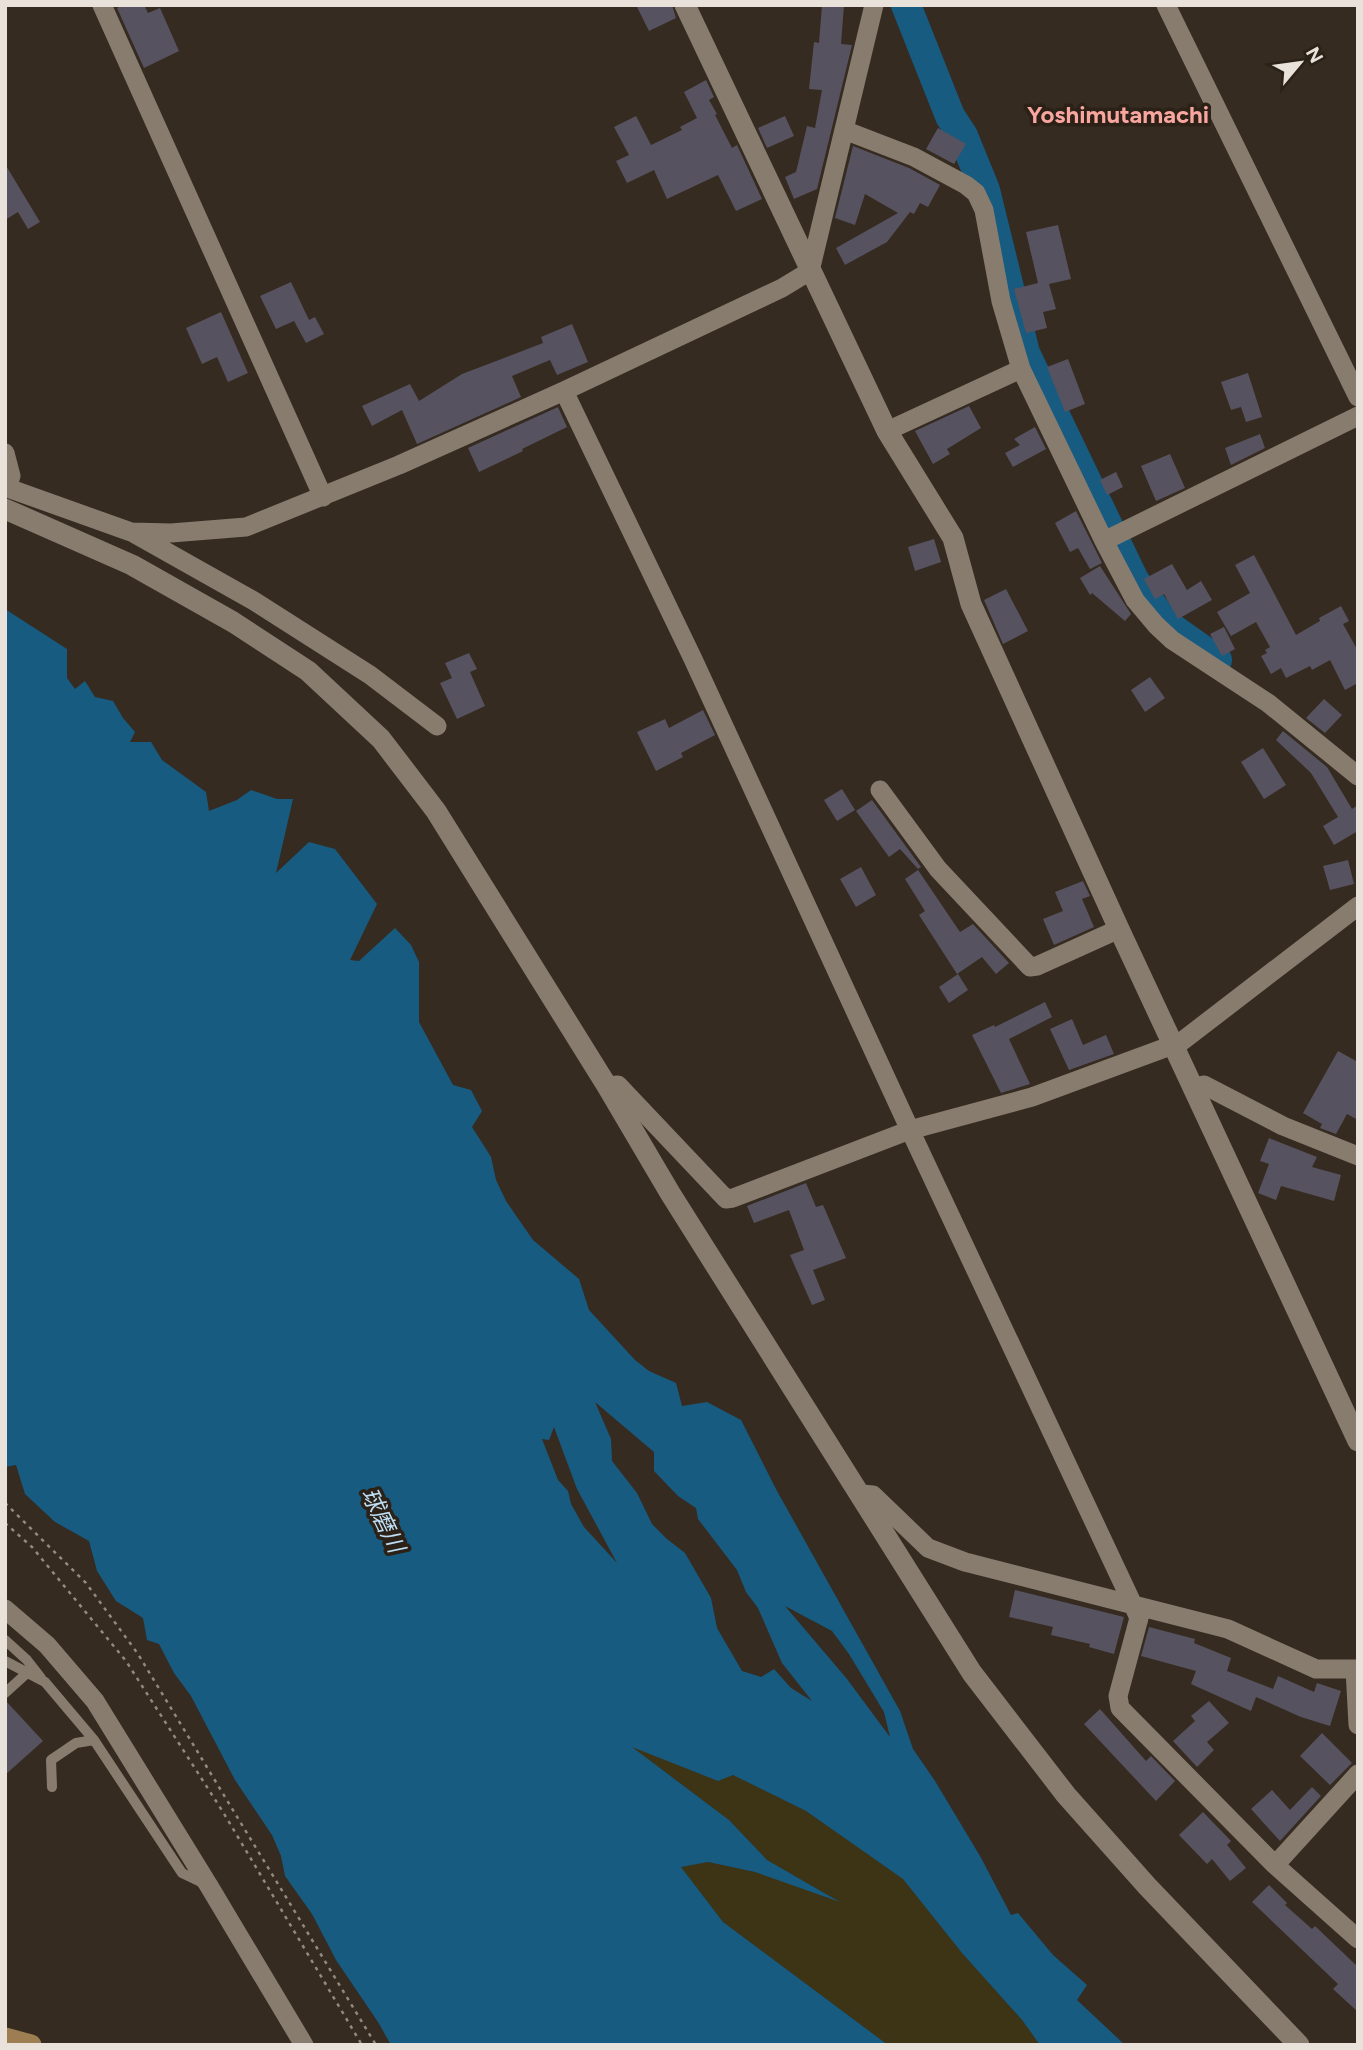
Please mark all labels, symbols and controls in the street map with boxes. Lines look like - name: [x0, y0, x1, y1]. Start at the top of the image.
- north arrow: [1265, 28, 1335, 98]
- text: N: [1301, 43, 1328, 67]
- district label: Yoshimutamachi: [1027, 100, 1209, 129]
- water label: 球磨川: [355, 1483, 412, 1560]

